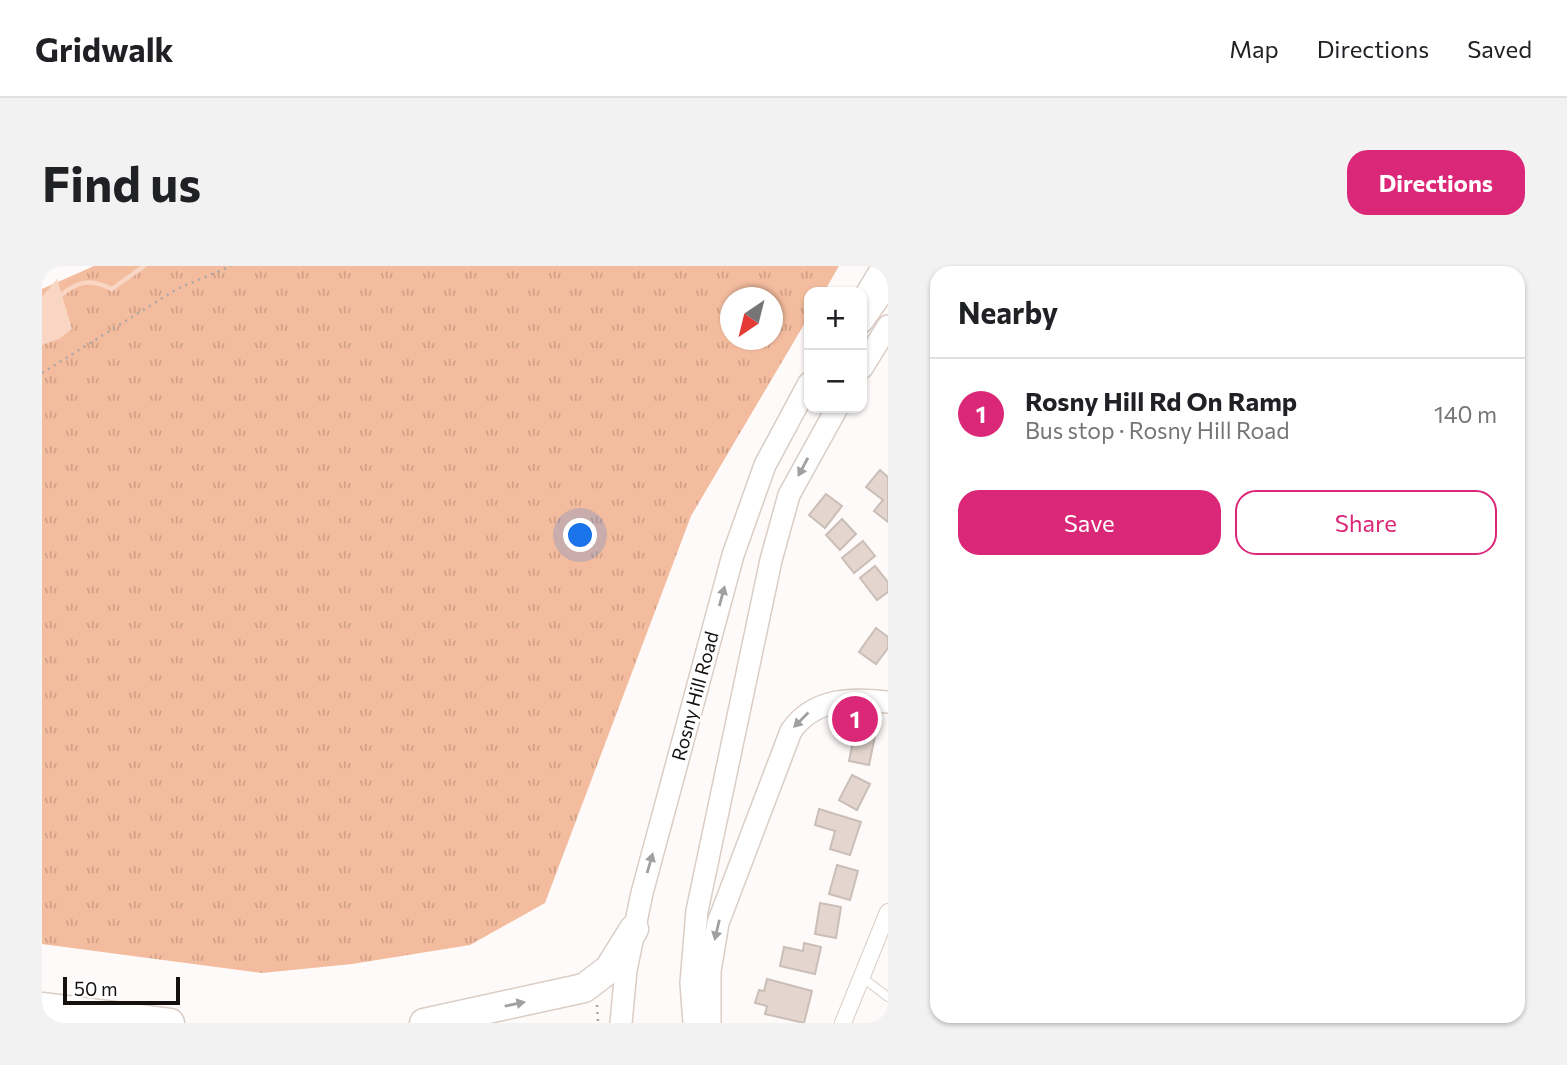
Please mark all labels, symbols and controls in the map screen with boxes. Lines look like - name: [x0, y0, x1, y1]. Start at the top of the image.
- text: Gridwalk: [35, 28, 174, 69]
- text: Map: [1229, 34, 1279, 63]
- text: Directions: [1317, 34, 1429, 63]
- text: Saved: [1467, 34, 1532, 63]
- button: Directions: [1347, 150, 1525, 215]
- text: Find us: [42, 152, 201, 212]
- north arrow: [720, 287, 783, 350]
- map controls: [804, 287, 867, 413]
- button: +: [804, 287, 867, 350]
- text: Nearby: [958, 293, 1058, 330]
- button: −: [804, 350, 867, 413]
- text: Rosny Hill Rd On Ramp: [1025, 385, 1297, 416]
- text: 1: [976, 400, 986, 428]
- text: 140 m: [1434, 400, 1497, 428]
- text: Bus stop · Rosny Hill Road: [1025, 416, 1290, 444]
- one-way arrow: [797, 457, 808, 477]
- button: Save: [958, 490, 1221, 555]
- button: Share: [1235, 490, 1497, 555]
- your location: [563, 518, 597, 552]
- one-way arrow: [717, 585, 727, 606]
- street label: Rosny Hill Road: [666, 629, 723, 763]
- pin: 1: [832, 693, 878, 745]
- one-way arrow: [793, 712, 810, 729]
- one-way arrow: [646, 852, 656, 873]
- one-way arrow: [711, 919, 722, 941]
- scale bar: [63, 974, 180, 1006]
- text: 50 m: [74, 977, 118, 1000]
- one-way arrow: [504, 999, 526, 1010]

